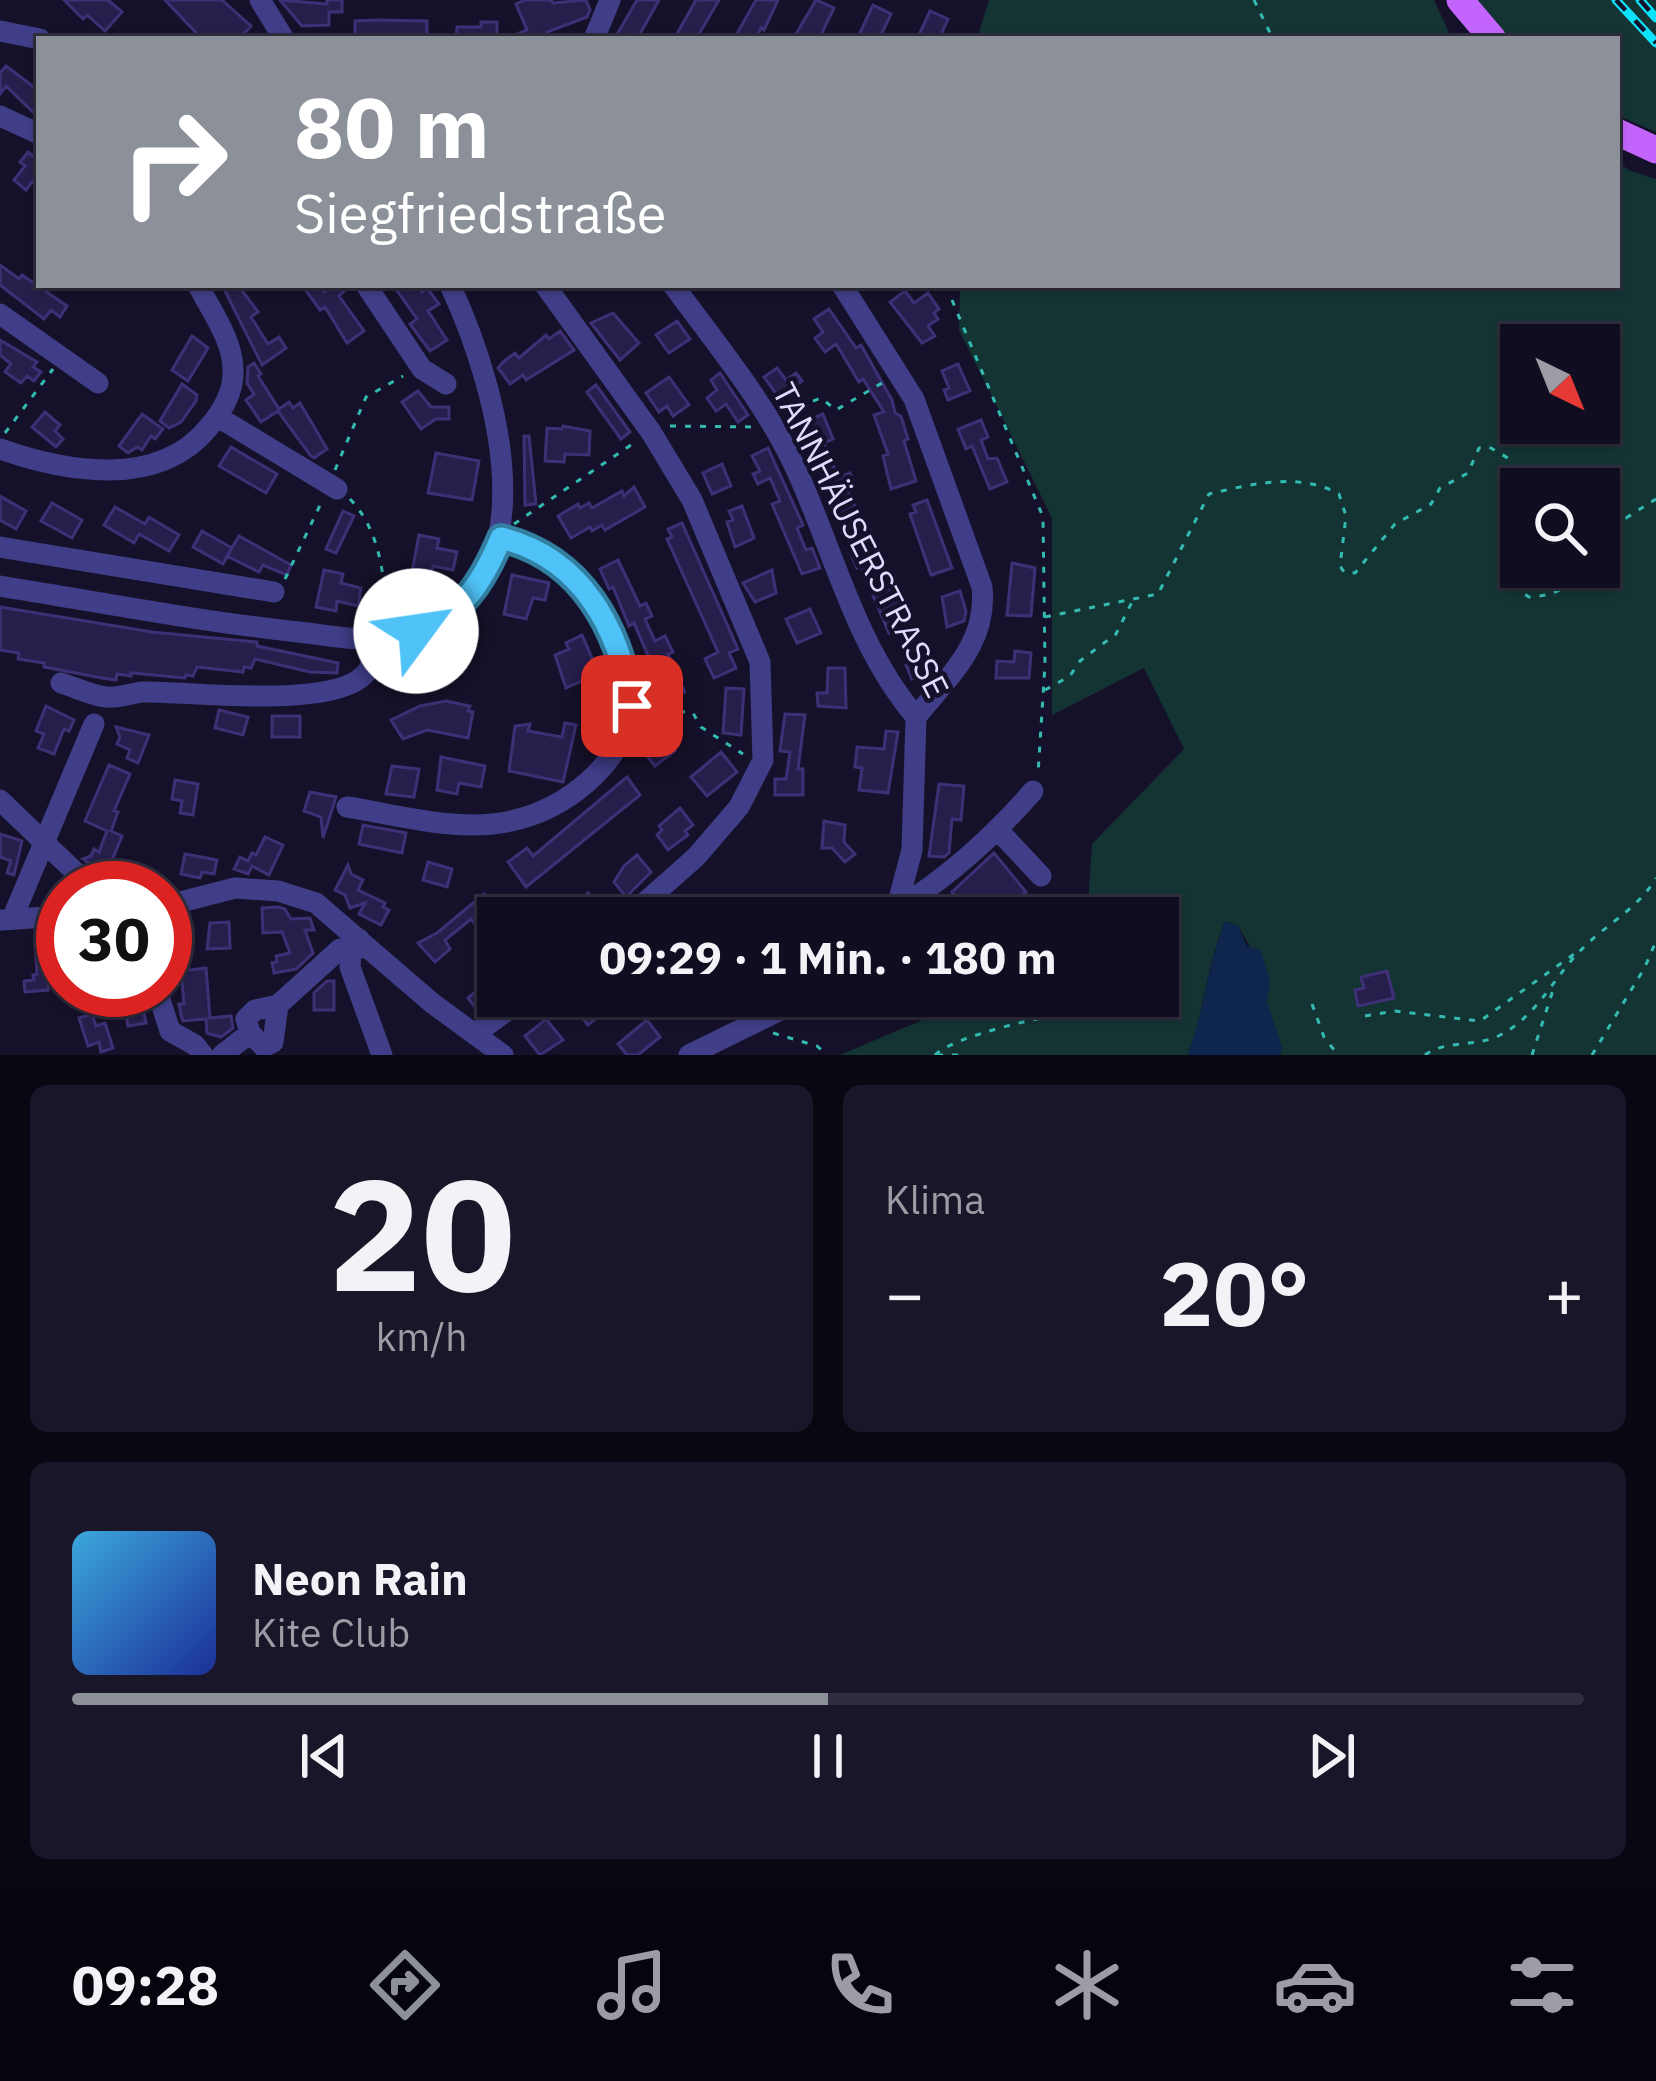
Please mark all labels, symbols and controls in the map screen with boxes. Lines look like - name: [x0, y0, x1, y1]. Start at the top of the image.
- text: 80 m: [294, 72, 490, 181]
- icon: right: [96, 84, 252, 240]
- text: Siegfriedstraße: [294, 178, 666, 248]
- north arrow: [1500, 324, 1620, 444]
- map controls: [1500, 324, 1620, 588]
- street label: TANNHÄUSERSTRASSE: [763, 375, 960, 704]
- button: search: [1500, 468, 1620, 588]
- position arrow: [353, 568, 479, 694]
- pin: [581, 655, 683, 757]
- icon: arrive: [599, 673, 665, 739]
- speed limit sign: 30: [36, 861, 192, 1017]
- text: 09:29 · 1 Min. · 180 m: [599, 928, 1057, 986]
- text: 20: [328, 1131, 515, 1334]
- text: Klima: [885, 1174, 985, 1225]
- text: 20°: [1159, 1234, 1310, 1351]
- text: −: [885, 1250, 925, 1336]
- text: +: [1544, 1250, 1584, 1336]
- text: km/h: [376, 1311, 467, 1362]
- text: Neon Rain: [252, 1549, 468, 1607]
- text: Kite Club: [252, 1607, 410, 1658]
- icon: previous: [291, 1723, 357, 1789]
- icon: pause: [795, 1723, 861, 1789]
- icon: next: [1299, 1723, 1365, 1789]
- icon: directions: [363, 1943, 447, 2027]
- icon: music: [590, 1943, 674, 2027]
- icon: phone: [818, 1943, 902, 2027]
- icon: climate: [1045, 1943, 1129, 2027]
- icon: car: [1273, 1943, 1357, 2027]
- icon: filters: [1500, 1943, 1584, 2027]
- text: 09:28: [72, 1950, 219, 2020]

